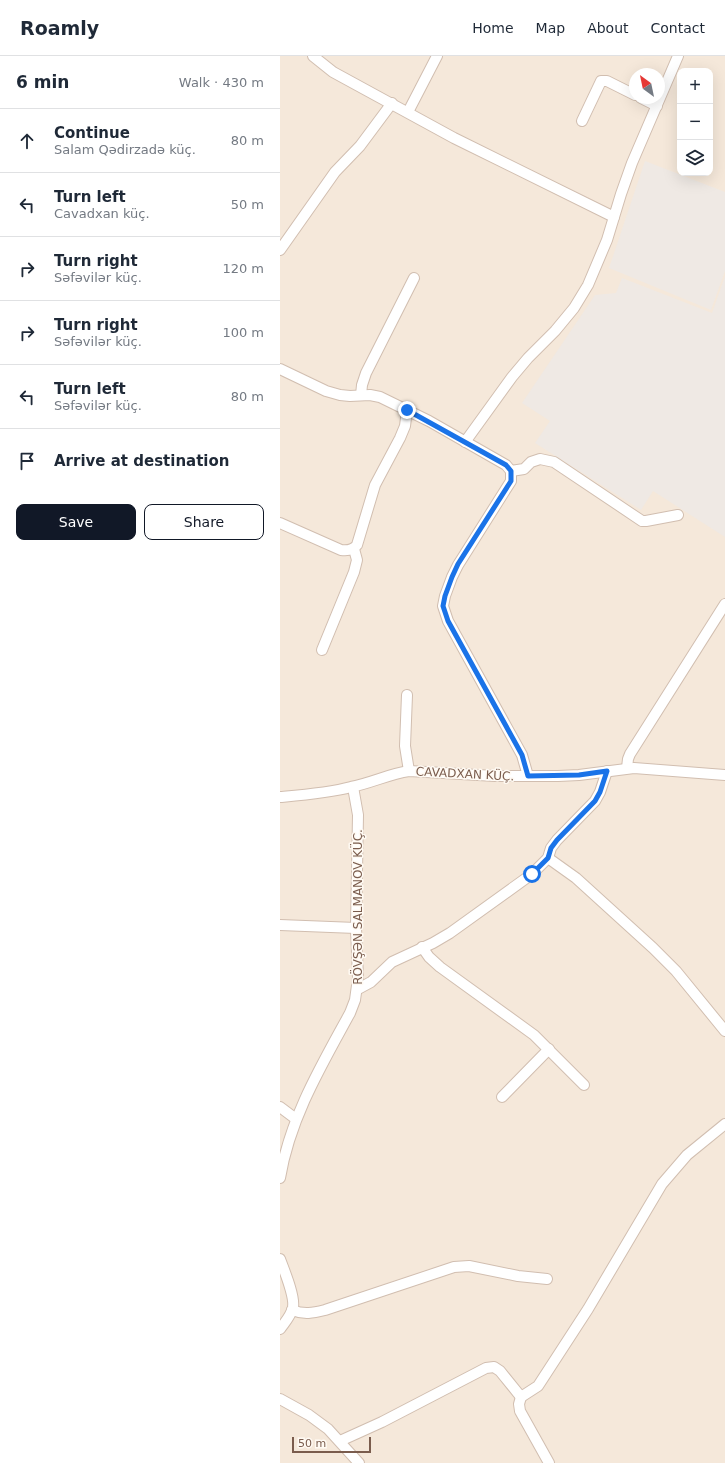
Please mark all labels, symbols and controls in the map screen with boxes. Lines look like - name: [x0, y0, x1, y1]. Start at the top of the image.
- text: Roamly: [20, 17, 99, 39]
- text: Home: [472, 20, 514, 36]
- text: Map: [536, 20, 565, 36]
- text: About: [587, 20, 629, 36]
- text: Contact: [651, 20, 705, 36]
- north arrow: [629, 68, 665, 104]
- map controls: [677, 68, 713, 176]
- button: +: [677, 68, 713, 104]
- text: 6 min: [16, 72, 69, 92]
- text: Walk · 430 m: [179, 75, 264, 90]
- button: −: [677, 104, 713, 140]
- text: Continue: [54, 124, 130, 142]
- icon: ahead: [16, 130, 38, 152]
- text: 80 m: [231, 133, 264, 148]
- button: layers: [677, 140, 713, 176]
- text: Salam Qədirzadə küç.: [54, 142, 196, 157]
- text: Turn left: [54, 188, 126, 206]
- icon: left: [16, 194, 38, 216]
- text: 50 m: [231, 197, 264, 212]
- text: Cavadxan küç.: [54, 206, 150, 221]
- text: Turn right: [54, 252, 138, 270]
- icon: right: [16, 258, 38, 280]
- text: 120 m: [222, 261, 264, 276]
- text: Səfəvilər küç.: [54, 270, 142, 285]
- text: Turn right: [54, 316, 138, 334]
- icon: right: [16, 322, 38, 344]
- text: 100 m: [222, 325, 264, 340]
- text: Səfəvilər küç.: [54, 334, 142, 349]
- text: Turn left: [54, 380, 126, 398]
- icon: left: [16, 386, 38, 408]
- text: 80 m: [231, 389, 264, 404]
- text: Səfəvilər küç.: [54, 398, 142, 413]
- route end: [398, 401, 416, 419]
- icon: arrive: [16, 450, 38, 472]
- text: Arrive at destination: [54, 452, 229, 470]
- button: Save: [16, 504, 136, 540]
- button: Share: [144, 504, 264, 540]
- street label: CAVADXAN KÜÇ.: [415, 762, 515, 784]
- street label: RÖVŞƏN SALMANOV KÜÇ.: [349, 829, 365, 985]
- route start: [523, 865, 541, 883]
- scale bar: [292, 1435, 371, 1454]
- text: 50 m: [298, 1437, 326, 1450]

